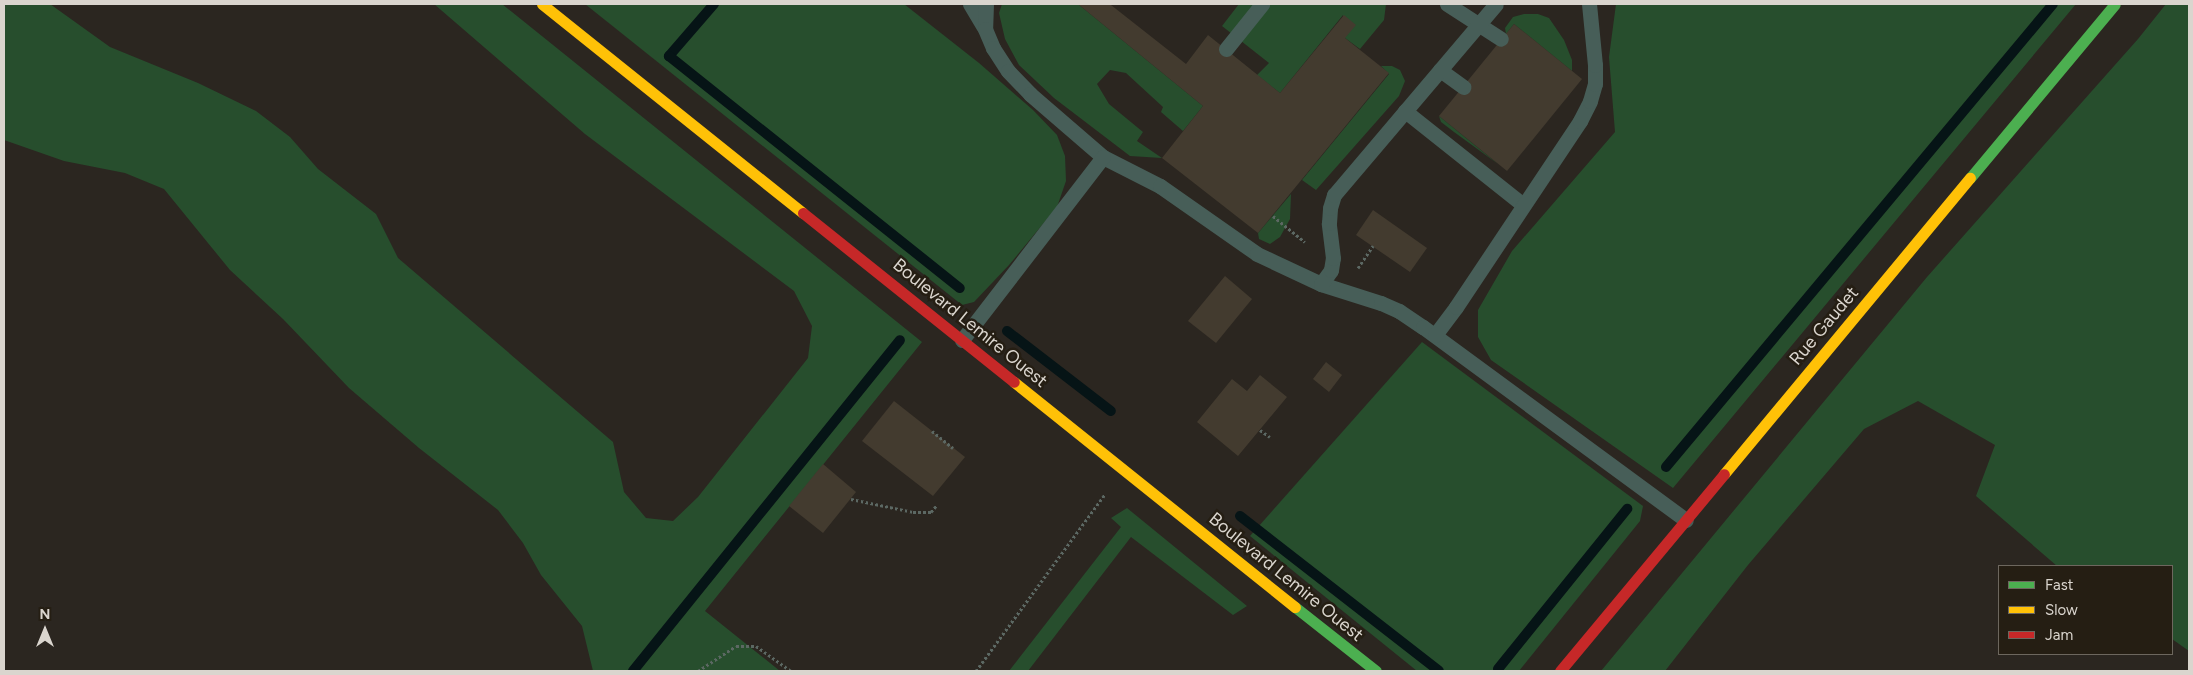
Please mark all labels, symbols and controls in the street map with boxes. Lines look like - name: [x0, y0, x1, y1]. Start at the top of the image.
- street label: Boulevard Lemire Ouest: [888, 254, 1052, 392]
- street label: Rue Gaudet: [1785, 282, 1863, 370]
- street label: Boulevard Lemire Ouest: [1204, 508, 1368, 646]
- legend: [1998, 565, 2173, 655]
- text: Fast: [2045, 576, 2073, 594]
- text: Slow: [2045, 601, 2078, 619]
- north arrow: [20, 605, 70, 655]
- text: N: [40, 606, 50, 623]
- text: Jam: [2045, 626, 2073, 644]

